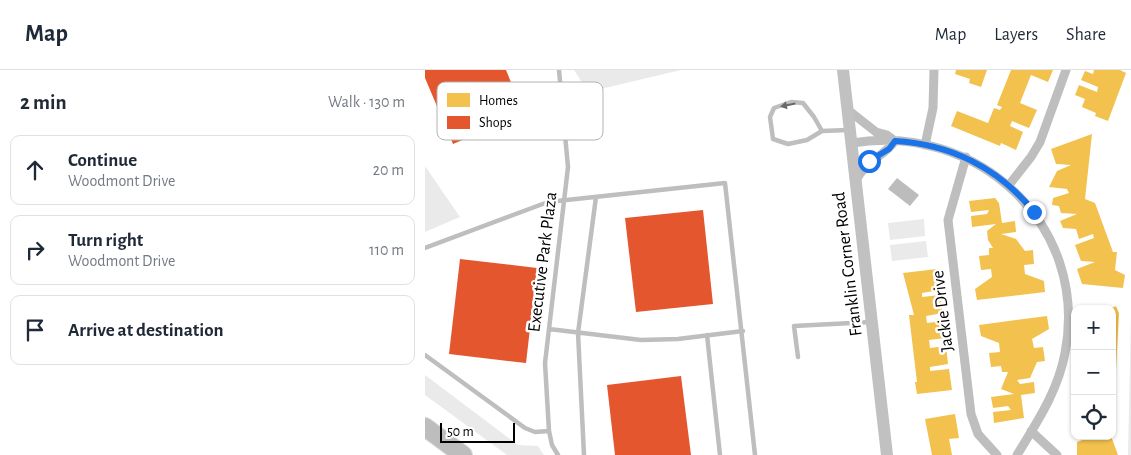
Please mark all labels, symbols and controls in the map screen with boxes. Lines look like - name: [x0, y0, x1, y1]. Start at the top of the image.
- text: Map: [25, 22, 68, 46]
- text: Map: [935, 26, 966, 44]
- text: Layers: [994, 26, 1038, 44]
- text: Share: [1066, 26, 1106, 44]
- legend: [437, 82, 603, 140]
- text: 2 min: [20, 92, 67, 113]
- text: Walk · 130 m: [328, 94, 405, 110]
- text: Homes: [479, 94, 518, 108]
- one-way arrow: [779, 101, 795, 109]
- text: Shops: [479, 116, 512, 130]
- route start: [858, 150, 881, 173]
- text: Continue: [68, 151, 137, 170]
- icon: ahead: [21, 156, 49, 184]
- text: 20 m: [373, 162, 404, 178]
- text: Woodmont Drive: [68, 173, 175, 189]
- street label: Executive Park Plaza: [525, 191, 561, 333]
- street label: Franklin Corner Road: [830, 191, 866, 337]
- route end: [1023, 201, 1046, 224]
- text: Turn right: [68, 231, 143, 250]
- icon: right: [21, 236, 49, 264]
- text: 110 m: [369, 242, 404, 258]
- text: Woodmont Drive: [68, 253, 175, 269]
- street label: Jackie Drive: [929, 269, 957, 353]
- map controls: [1071, 305, 1116, 440]
- button: +: [1071, 305, 1116, 350]
- icon: arrive: [21, 316, 49, 344]
- text: Arrive at destination: [68, 321, 224, 340]
- button: −: [1071, 350, 1116, 395]
- button: locate: [1071, 395, 1116, 440]
- scale bar: [440, 420, 515, 443]
- text: 50 m: [447, 425, 474, 439]

